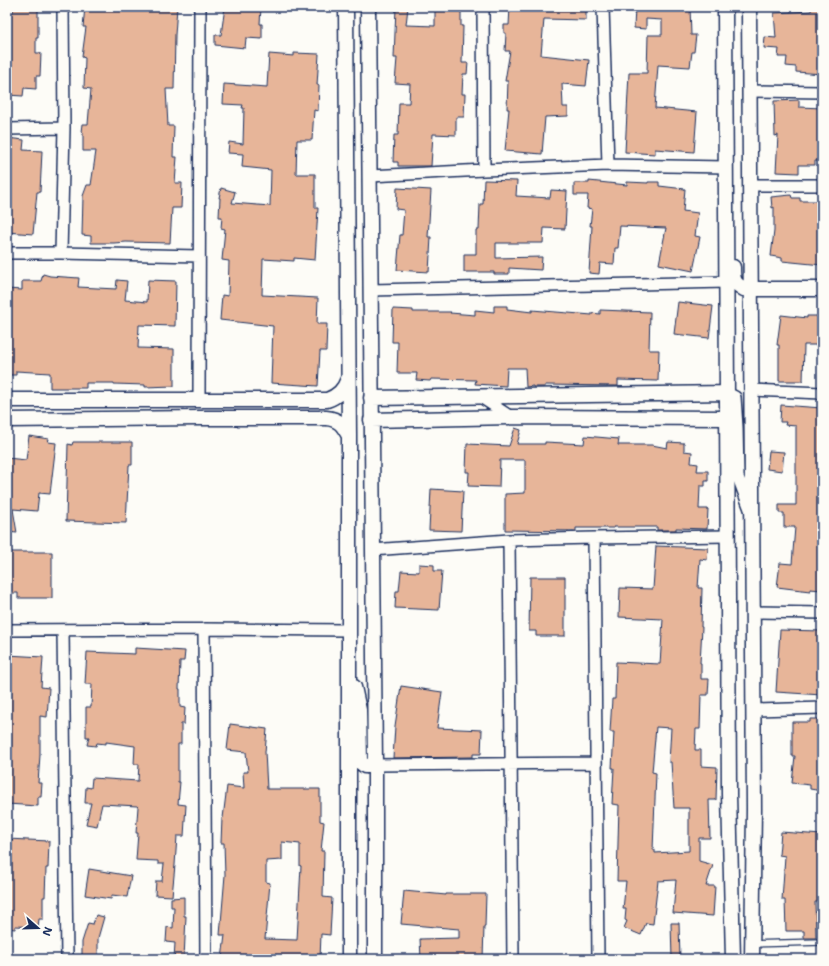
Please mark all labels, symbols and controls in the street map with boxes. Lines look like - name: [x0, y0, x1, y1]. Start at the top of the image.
- north arrow: [18, 908, 58, 948]
- text: N: [38, 925, 55, 938]

